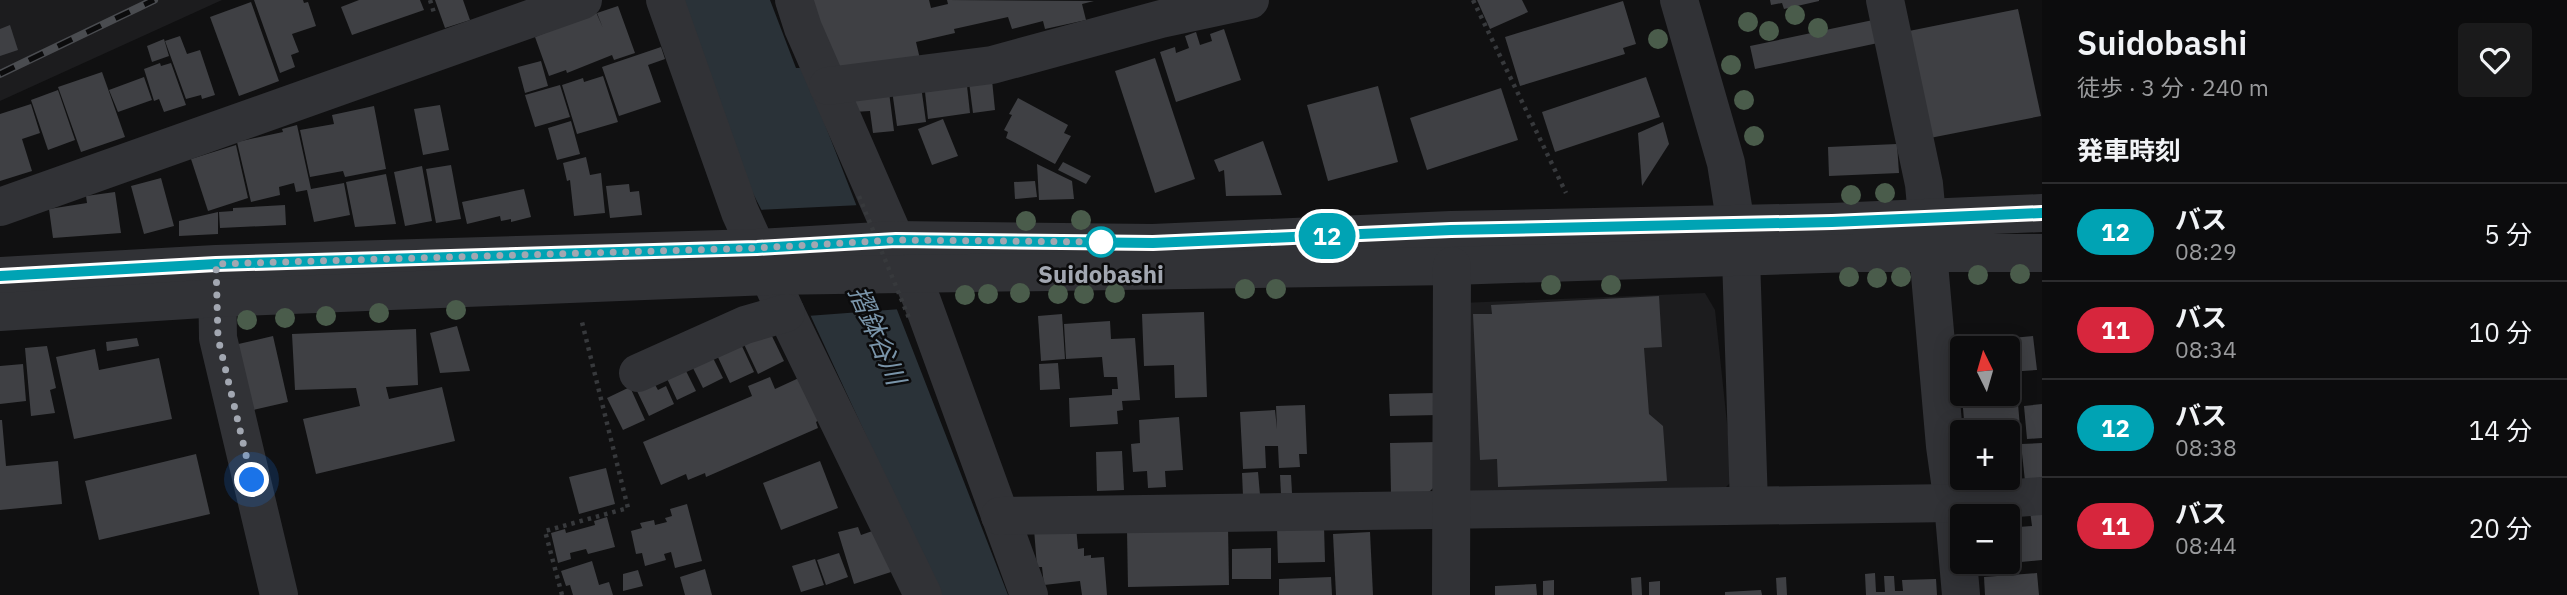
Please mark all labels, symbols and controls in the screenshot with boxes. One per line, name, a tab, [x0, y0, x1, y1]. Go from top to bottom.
text: Suidobashi	[2077, 21, 2247, 64]
button: heart	[2458, 23, 2532, 97]
text: 徒歩 · 3 分 · 240 m	[2077, 72, 2269, 102]
text: 発車時刻	[2077, 133, 2181, 167]
text: バス	[2175, 202, 2227, 236]
line badge: 12	[1296, 213, 1358, 259]
text: 12	[2101, 216, 2130, 248]
text: 5 分	[2484, 217, 2532, 251]
text: 12	[1313, 220, 1341, 252]
marker: Suidobashi	[1086, 227, 1116, 257]
text: 08:29	[2175, 236, 2237, 266]
place label: Suidobashi	[1038, 258, 1164, 290]
water label: 摺鉢谷川	[842, 280, 915, 392]
text: バス	[2175, 300, 2227, 334]
text: 11	[2101, 314, 2130, 346]
text: 10 分	[2469, 315, 2532, 349]
text: 08:34	[2175, 334, 2237, 364]
north arrow	[1950, 336, 2020, 406]
map controls	[1950, 336, 2020, 574]
text: バス	[2175, 398, 2227, 432]
text: 12	[2101, 412, 2130, 444]
text: 14 分	[2469, 413, 2532, 447]
button: +	[1950, 420, 2020, 490]
text: 08:38	[2175, 432, 2237, 462]
your location	[234, 462, 269, 497]
text: バス	[2175, 496, 2227, 530]
button: −	[1950, 504, 2020, 574]
text: 11	[2101, 510, 2130, 542]
text: 20 分	[2469, 511, 2532, 545]
text: 08:44	[2175, 530, 2237, 560]

